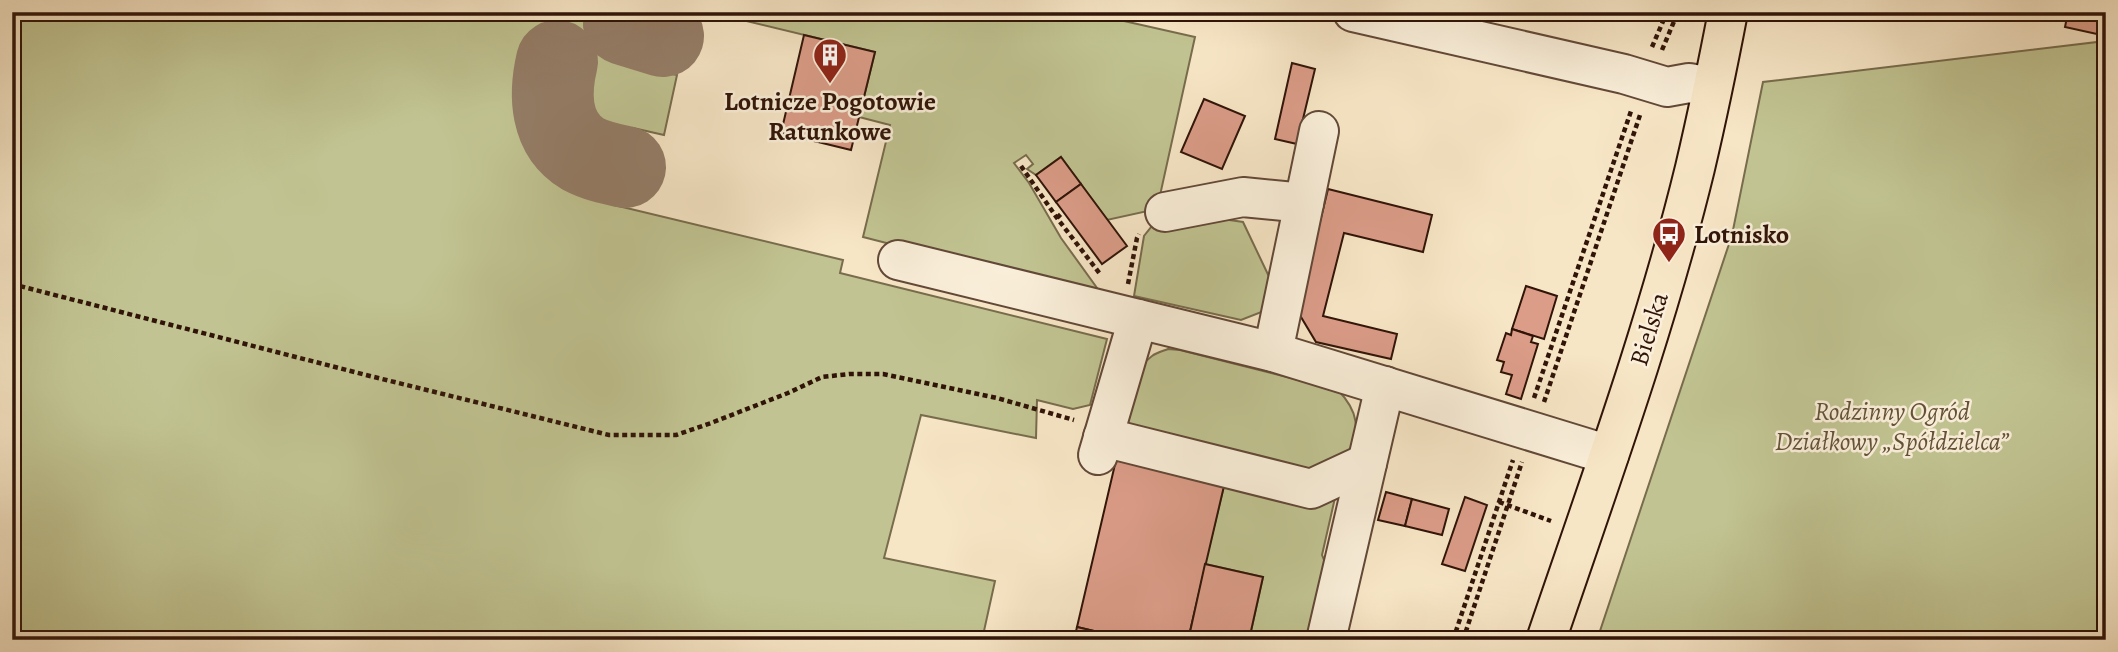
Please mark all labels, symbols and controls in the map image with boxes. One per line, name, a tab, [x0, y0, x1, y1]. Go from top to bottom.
building icon: Lotnicze Pogotowie Ratunkowe	[811, 36, 849, 85]
place label: Lotnicze Pogotowie Ratunkowe	[724, 84, 936, 149]
bus stop icon: Lotnisko	[1650, 215, 1688, 264]
place label: Lotnisko	[1694, 217, 1789, 252]
street label: Bielska	[1621, 288, 1677, 370]
park label: Rodzinny Ogród Działkowy „Spółdzielca”	[1775, 394, 2009, 459]

